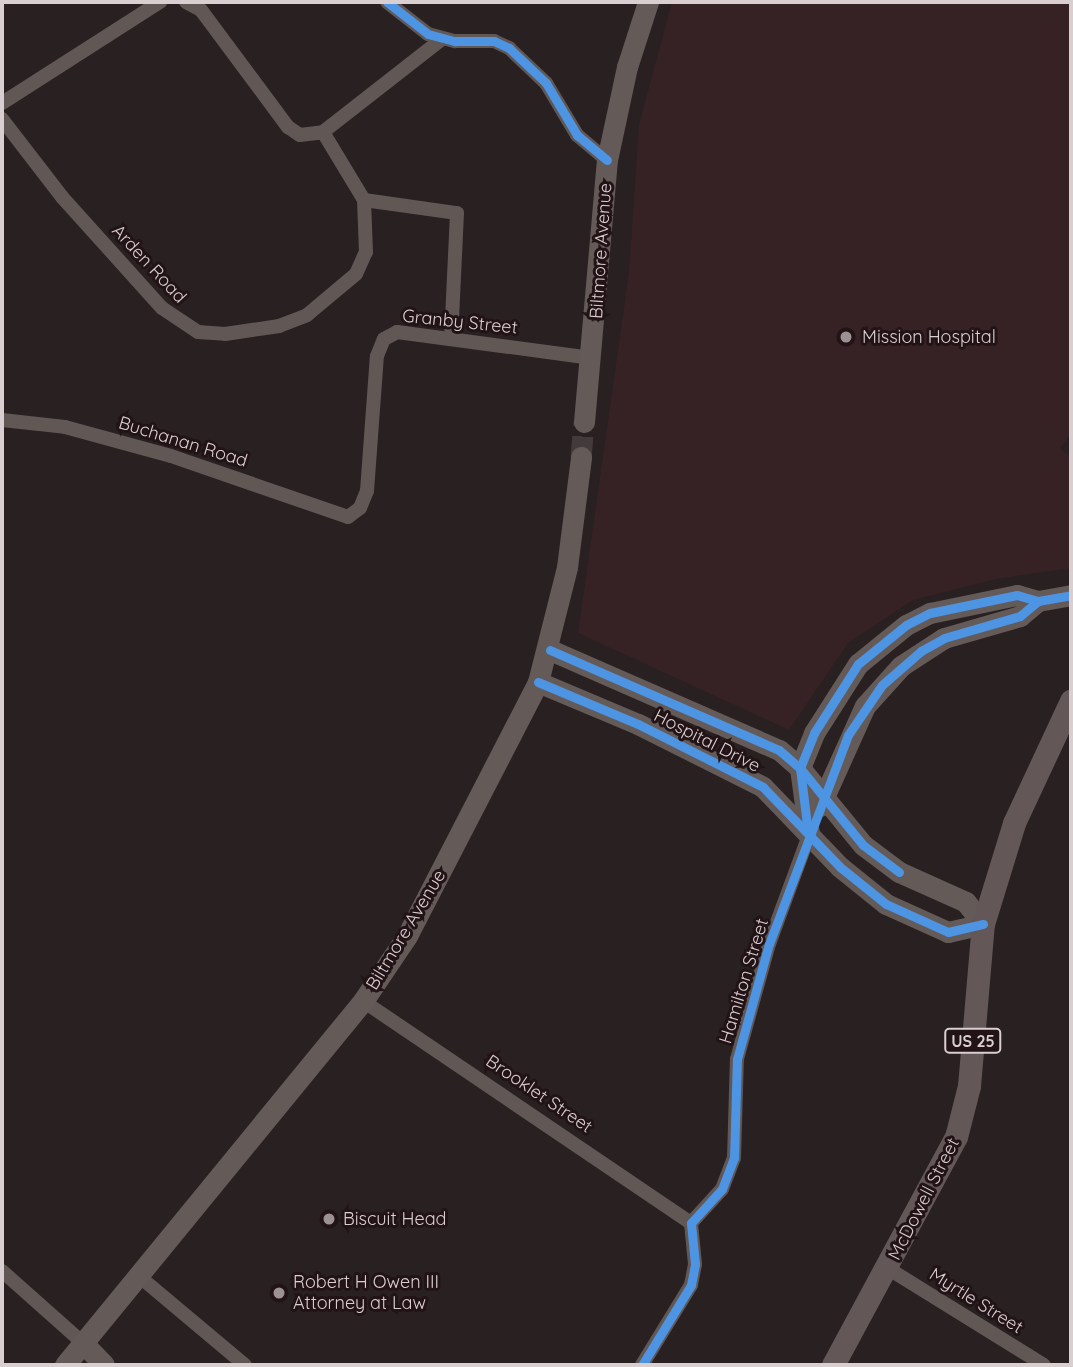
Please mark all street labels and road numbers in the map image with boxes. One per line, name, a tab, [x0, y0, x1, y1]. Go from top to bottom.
street label: Biltmore Avenue	[585, 182, 617, 320]
street label: Arden Road	[107, 220, 191, 308]
street label: Granby Street	[401, 305, 519, 339]
street label: Buchanan Road	[116, 412, 250, 472]
street label: Hospital Drive	[650, 705, 764, 777]
street label: Biltmore Avenue	[362, 866, 450, 994]
street label: Hamilton Street	[715, 916, 773, 1046]
road number: US 25	[943, 1028, 1003, 1054]
street label: Brooklet Street	[482, 1050, 596, 1138]
street label: McDowell Street	[884, 1134, 964, 1264]
street label: Myrtle Street	[925, 1264, 1027, 1338]

